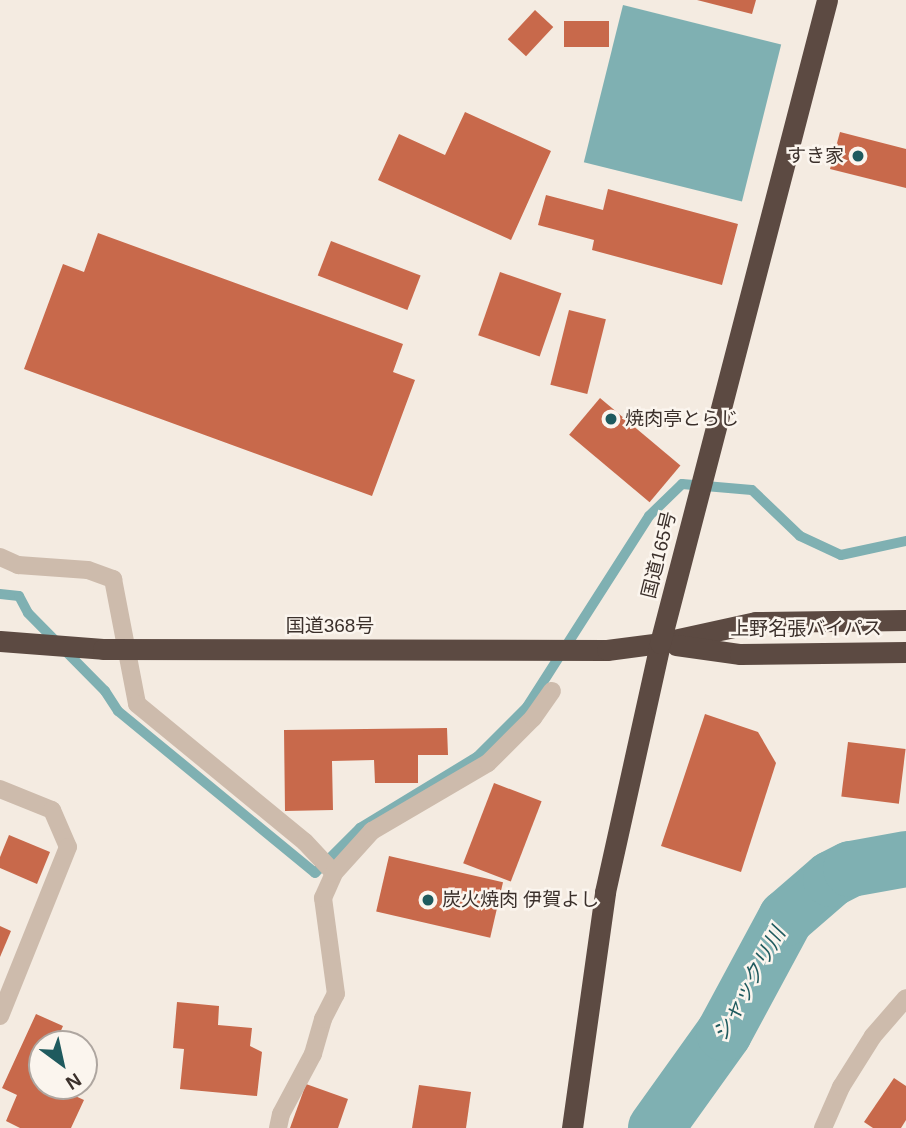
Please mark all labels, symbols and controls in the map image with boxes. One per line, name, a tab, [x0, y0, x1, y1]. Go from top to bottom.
place label: すき家	[787, 145, 844, 167]
marker: すき家	[850, 148, 866, 164]
place label: 焼肉亭とらじ	[625, 408, 739, 430]
marker: 焼肉亭とらじ	[603, 411, 619, 427]
street label: 国道165号	[637, 509, 681, 601]
street label: 国道368号	[286, 615, 374, 637]
street label: 上野名張バイパス	[730, 618, 882, 640]
place label: 炭火焼肉 伊賀よし	[442, 889, 599, 911]
marker: 炭火焼肉 伊賀よし	[420, 892, 436, 908]
water label: シャックリ川	[707, 923, 791, 1045]
north arrow	[28, 1030, 98, 1100]
text: N	[62, 1069, 85, 1094]

